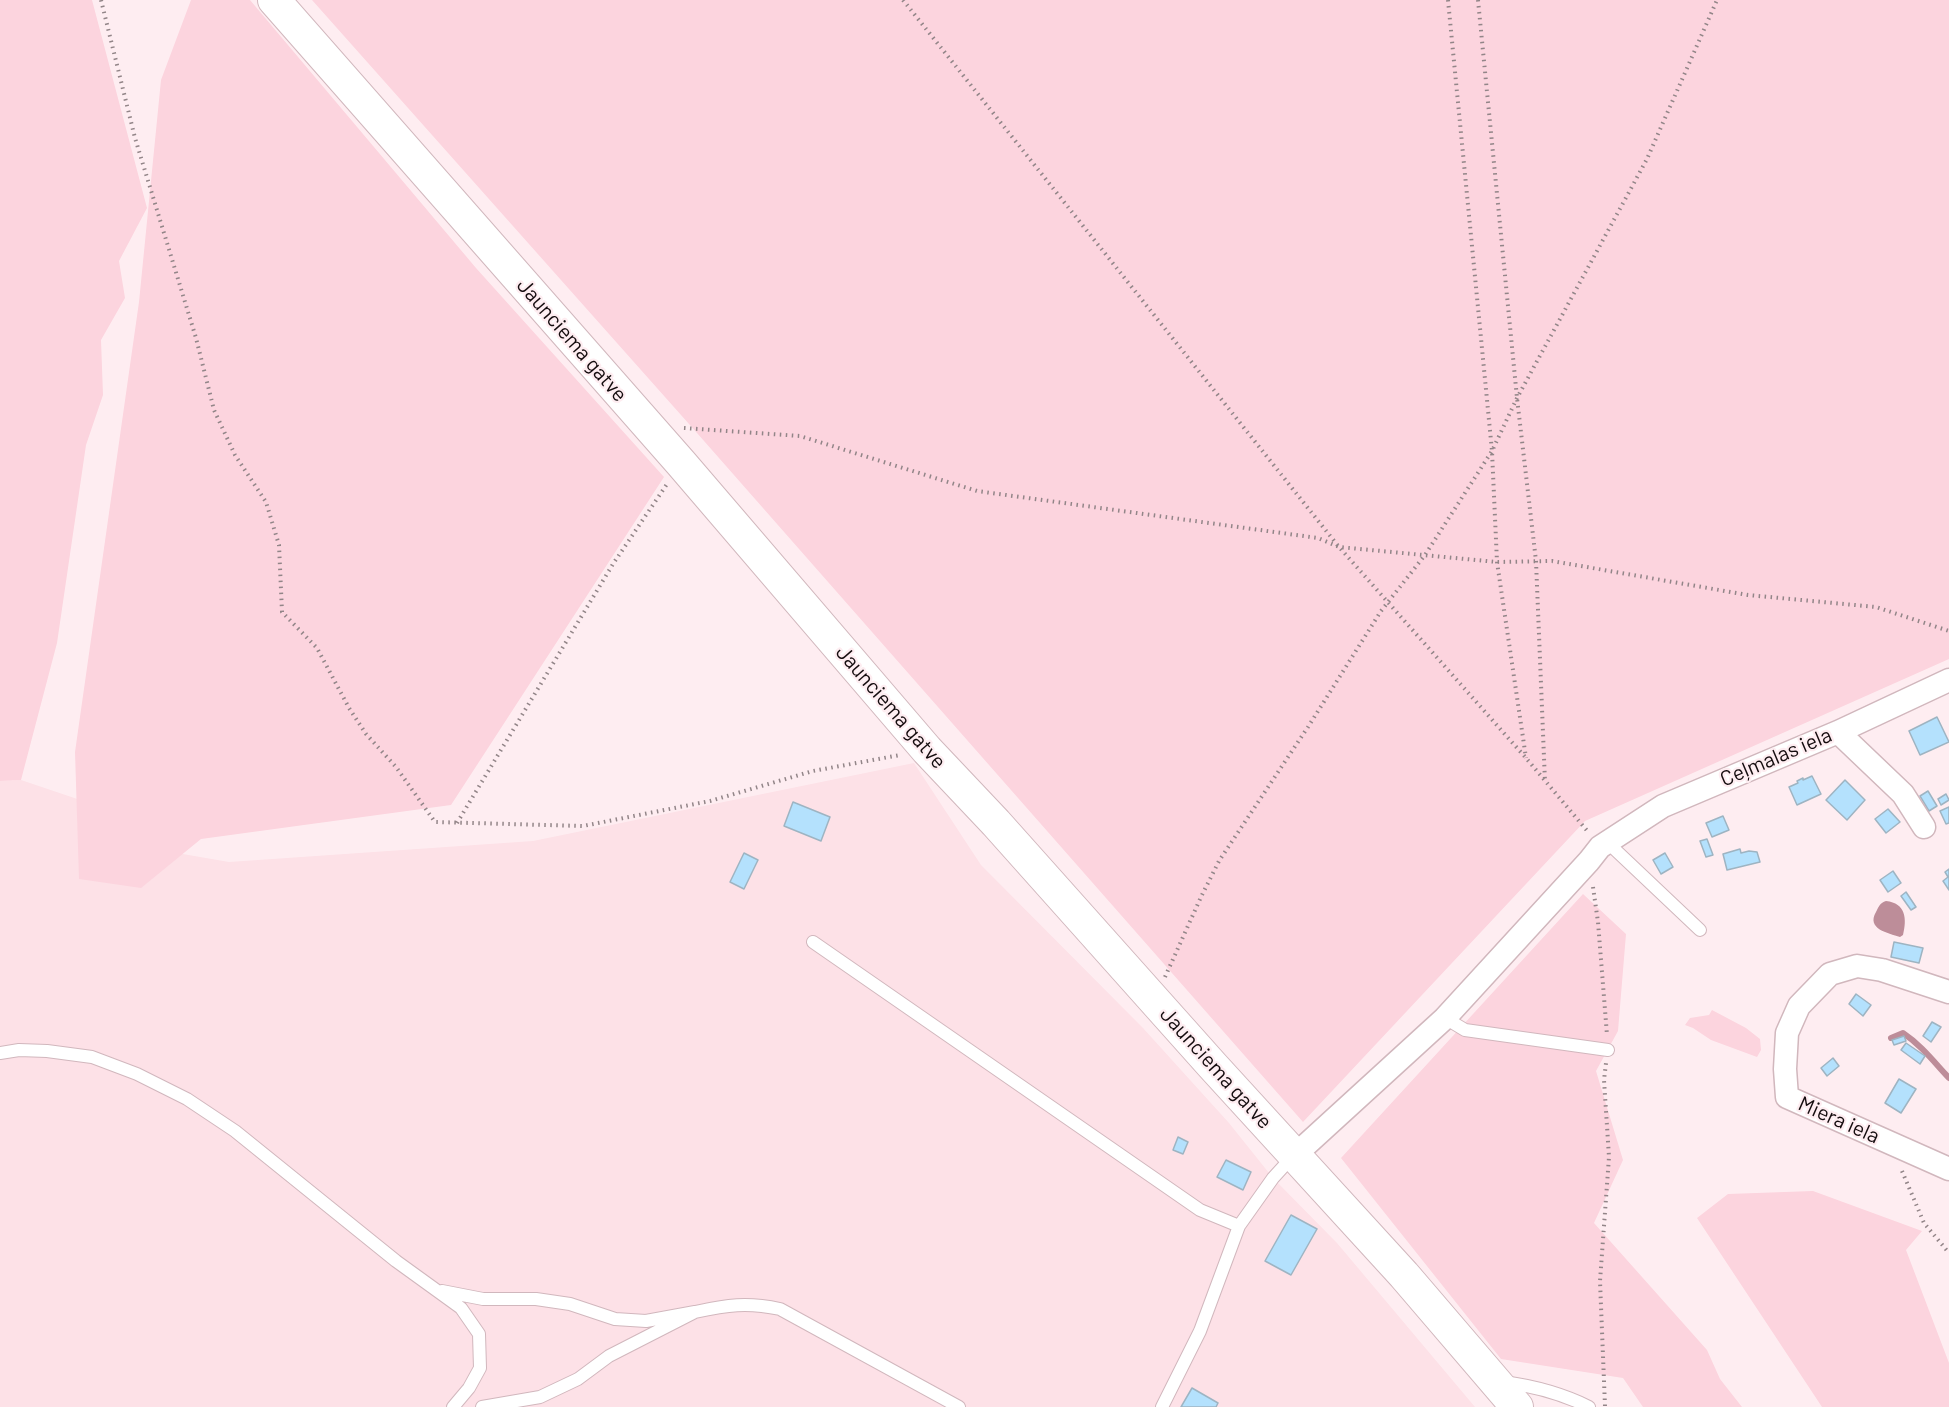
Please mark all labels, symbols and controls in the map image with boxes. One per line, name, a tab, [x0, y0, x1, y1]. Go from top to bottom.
street label: Jaunciema gatve	[512, 273, 632, 407]
street label: Jaunciema gatve	[831, 640, 951, 774]
street label: Ceļmalas iela	[1716, 722, 1836, 792]
street label: Jaunciema gatve	[1155, 1002, 1277, 1134]
street label: Miera iela	[1794, 1091, 1884, 1149]

